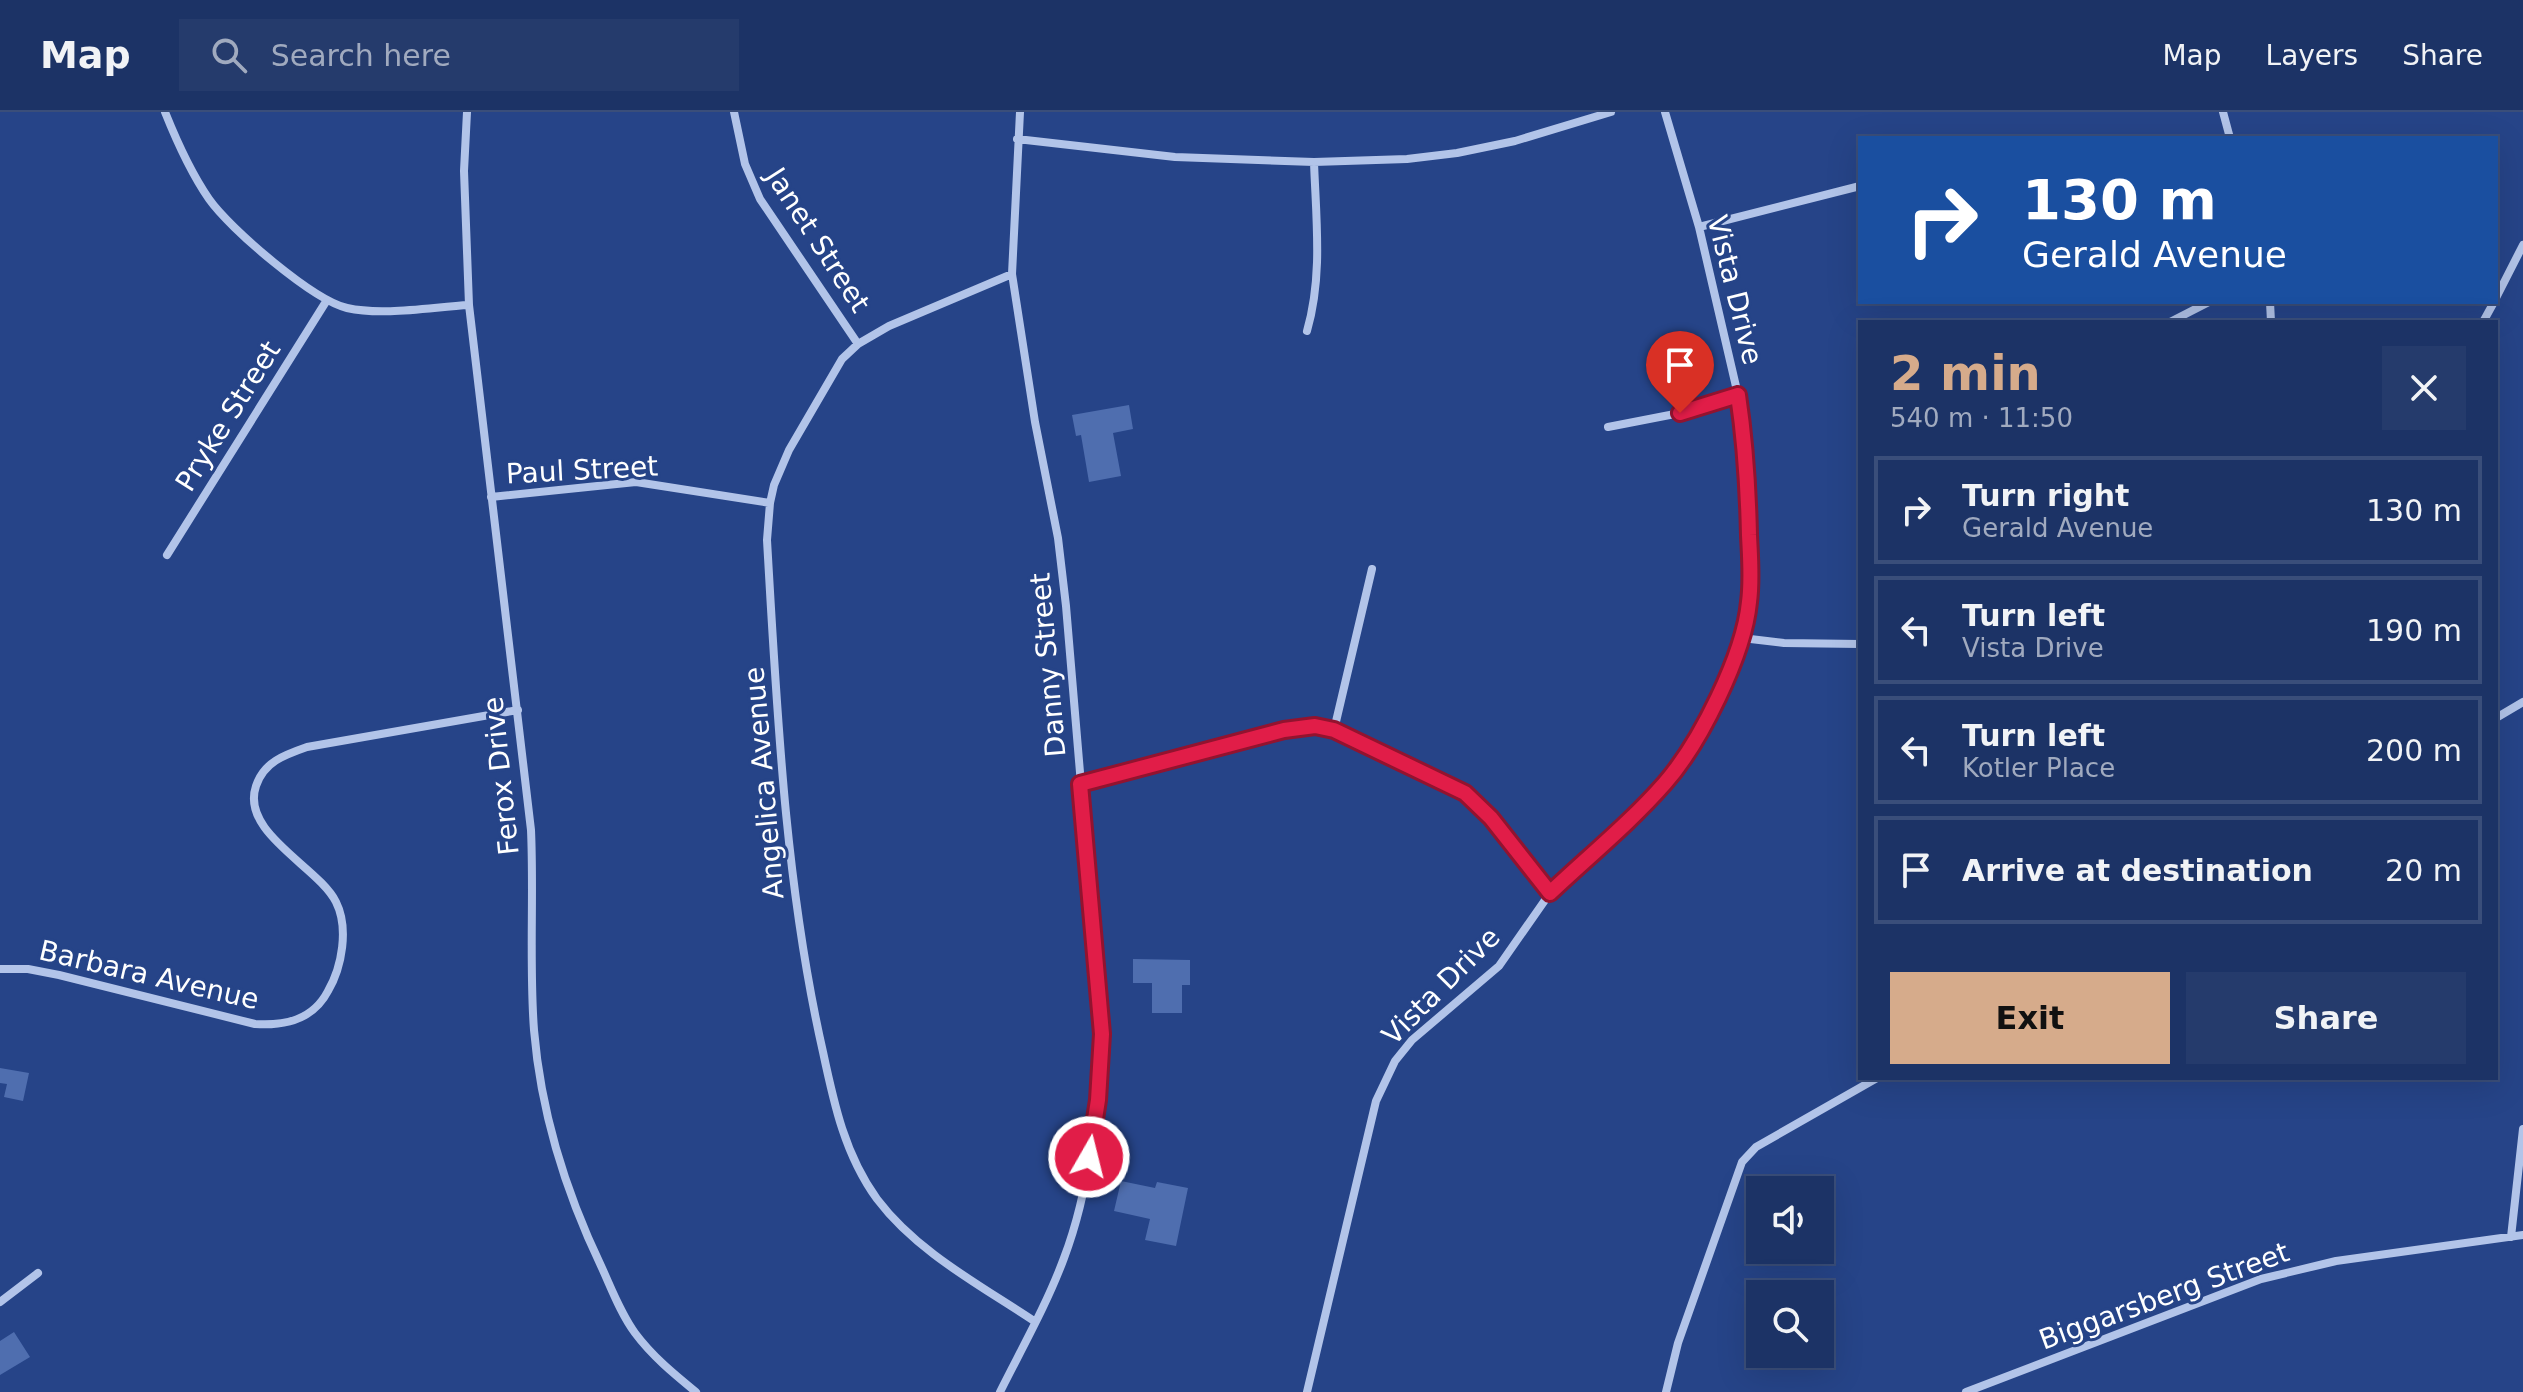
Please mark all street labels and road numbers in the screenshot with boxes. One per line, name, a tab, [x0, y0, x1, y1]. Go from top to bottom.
street label: Janet Street	[758, 160, 877, 318]
street label: Vista Drive	[1701, 212, 1769, 368]
street label: Pryke Street	[169, 335, 287, 497]
street label: Paul Street	[505, 450, 659, 490]
street label: Danny Street	[1024, 572, 1072, 758]
street label: Angelica Avenue	[737, 666, 791, 900]
street label: Ferox Drive	[476, 695, 526, 857]
street label: Vista Drive	[1375, 920, 1507, 1052]
street label: Barbara Avenue	[36, 934, 262, 1016]
street label: Biggarsberg Street	[2035, 1235, 2293, 1357]

